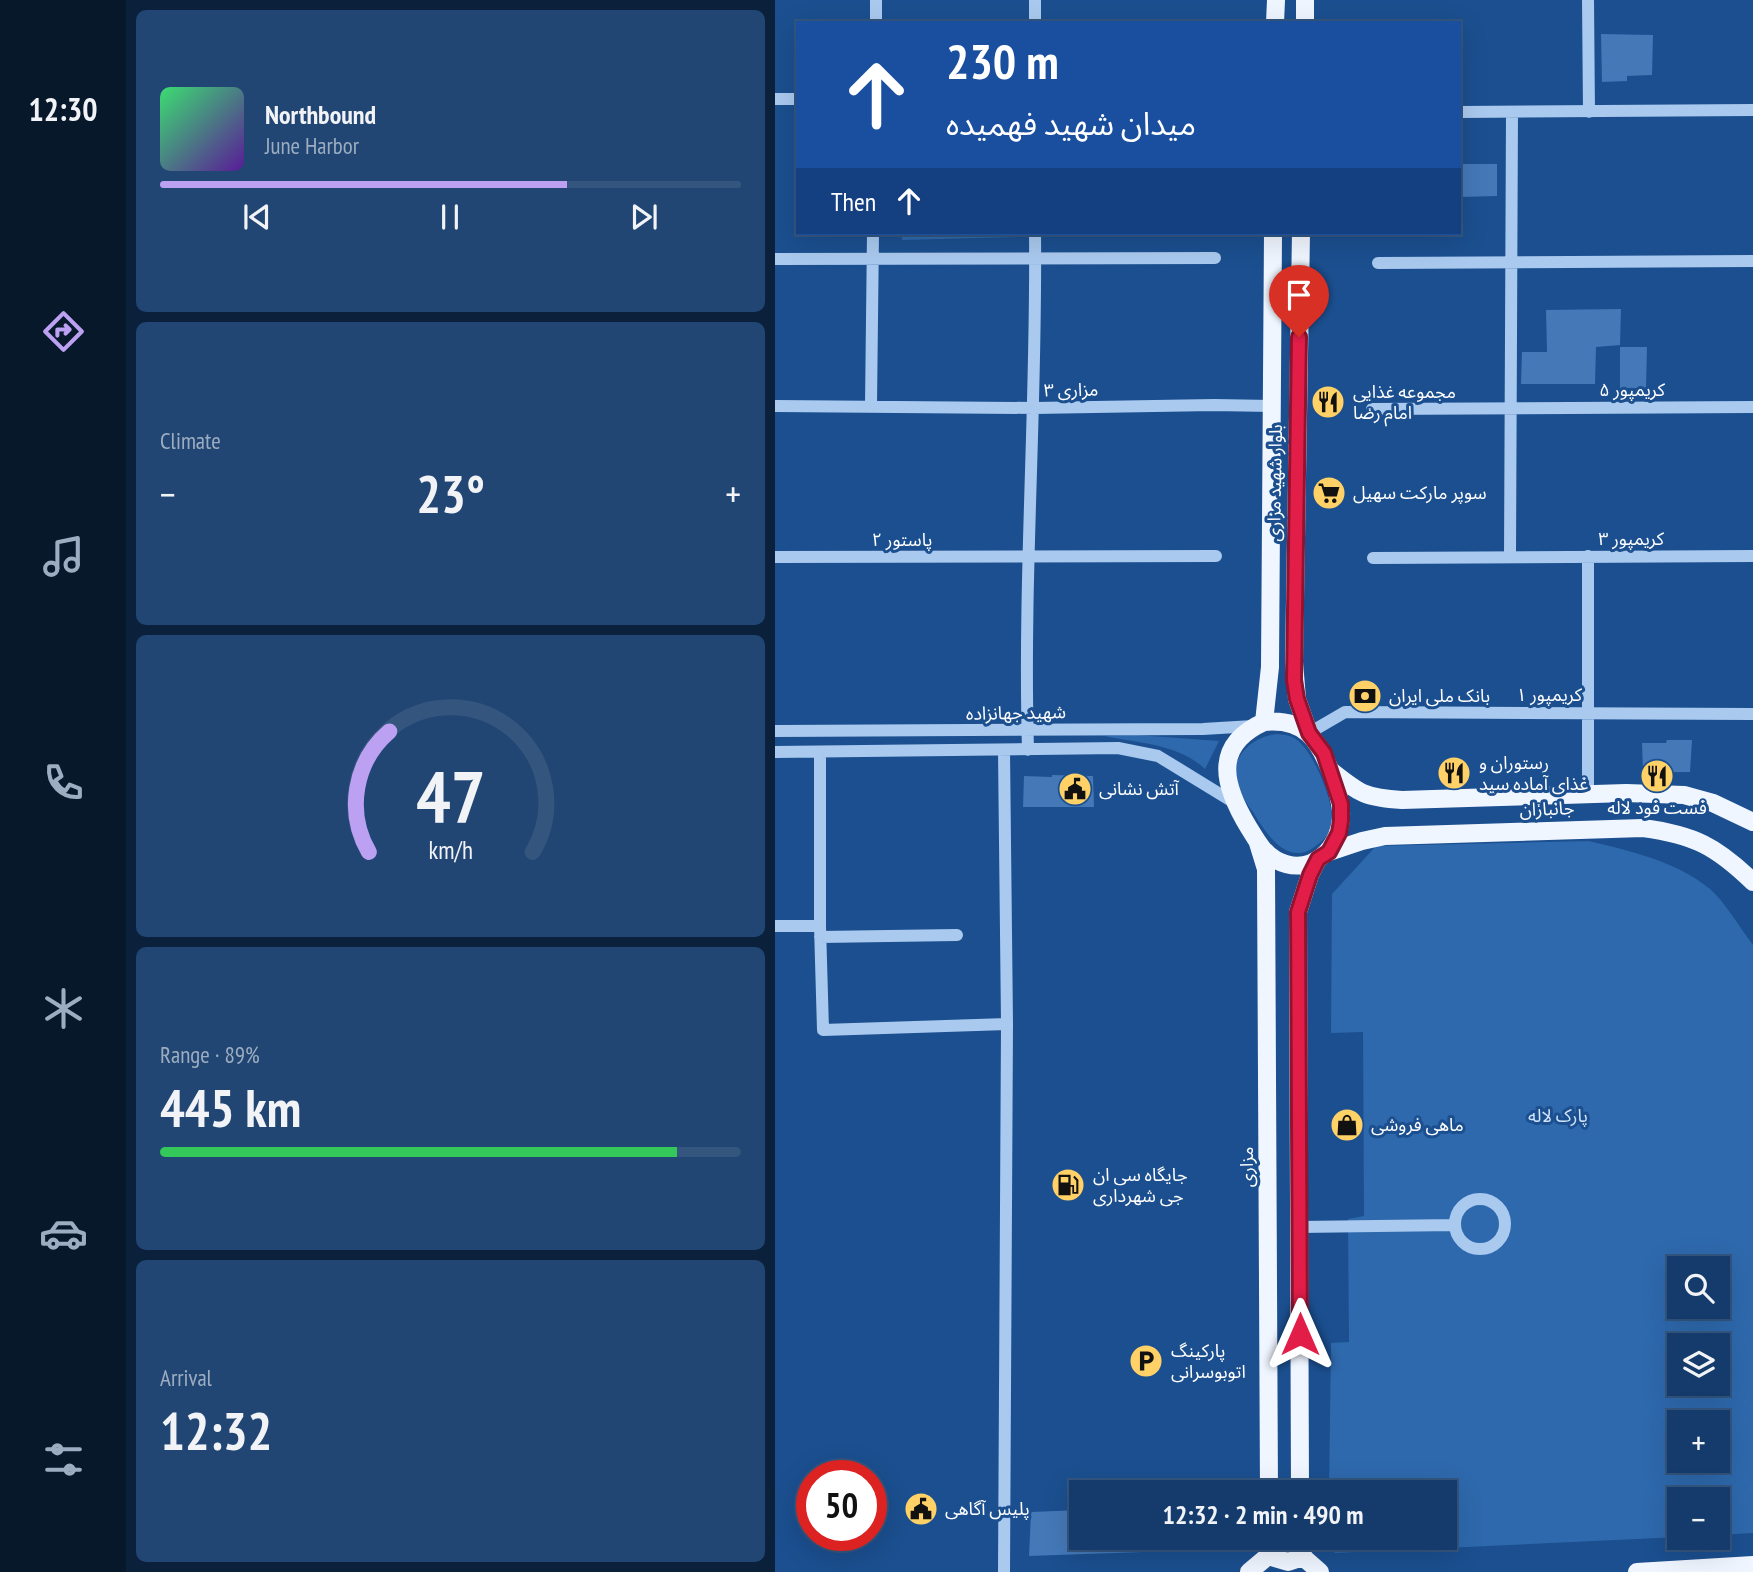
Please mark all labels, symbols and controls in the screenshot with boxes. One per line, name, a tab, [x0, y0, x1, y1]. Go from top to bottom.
text: 230 m	[946, 29, 1059, 93]
icon: ahead	[831, 49, 922, 140]
text: 12:30	[28, 88, 98, 130]
text: Northbound	[265, 98, 376, 131]
text: میدان شهید فهمیده	[946, 102, 1196, 144]
text: June Harbor	[265, 131, 359, 160]
icon: ahead	[890, 182, 928, 220]
text: Then	[831, 185, 876, 218]
icon: previous	[238, 198, 276, 236]
icon: pause	[431, 198, 469, 236]
icon: next	[625, 198, 663, 236]
pin	[1269, 265, 1329, 337]
icon: arrive	[1280, 276, 1318, 314]
icon: directions	[39, 307, 88, 356]
street label: مزاری ۳	[1043, 378, 1099, 401]
street label: کریمپور ۵	[1599, 378, 1665, 401]
place label: مجموعه غذایی امام رضا	[1353, 380, 1456, 427]
restaurant icon: مجموعه غذایی امام رضا	[1309, 383, 1347, 421]
street label: بلوار شهید مزاری	[1262, 424, 1287, 542]
text: Climate	[160, 426, 221, 455]
text: 23°	[416, 460, 485, 527]
text: −	[160, 469, 176, 518]
text: +	[725, 469, 741, 518]
supermarket icon: سوپر مارکت سهیل	[1310, 474, 1348, 512]
place label: سوپر مارکت سهیل	[1353, 481, 1487, 504]
street label: کریمپور ۳	[1598, 527, 1664, 550]
street label: پاستور ۲	[872, 528, 932, 551]
icon: music	[39, 532, 88, 581]
bank icon: بانک ملی ایران	[1346, 677, 1384, 715]
street label: کریمپور ۱	[1516, 683, 1582, 706]
place label: بانک ملی ایران	[1389, 684, 1490, 707]
street label: شهید جهانزاده	[966, 700, 1066, 725]
text: 47	[416, 748, 485, 842]
place label: رستوران و غذای آماده سید	[1479, 751, 1588, 795]
restaurant icon: رستوران و غذای آماده سید	[1435, 754, 1473, 792]
restaurant icon: فست فود لاله	[1638, 757, 1676, 795]
icon: phone	[39, 758, 88, 807]
public building icon: آتش نشانی	[1056, 770, 1094, 808]
place label: آتش نشانی	[1099, 777, 1179, 800]
street label: جانبازان	[1519, 796, 1575, 821]
place label: فست فود لاله	[1607, 796, 1707, 819]
text: km/h	[428, 834, 473, 866]
icon: climate	[39, 984, 88, 1033]
text: Range · 89%	[160, 1040, 260, 1069]
text: 445 km	[160, 1074, 301, 1141]
park label: پارک لاله	[1528, 1104, 1588, 1127]
shop icon: ماهی فروشی	[1328, 1106, 1366, 1144]
place label: ماهی فروشی	[1371, 1113, 1464, 1136]
street label: مزاری	[1235, 1147, 1258, 1187]
place label: جایگاه سی ان جی شهرداری	[1093, 1163, 1188, 1207]
fuel station icon: جایگاه سی ان جی شهرداری	[1049, 1166, 1087, 1204]
icon: car	[39, 1209, 88, 1258]
map controls	[1667, 1256, 1730, 1550]
button: search	[1667, 1256, 1730, 1319]
position arrow	[1263, 1297, 1337, 1371]
button: layers	[1667, 1333, 1730, 1396]
place label: پارکینگ اتوبوسرانی	[1171, 1339, 1246, 1383]
parking icon: پارکینگ اتوبوسرانی	[1127, 1342, 1165, 1380]
text: Arrival	[160, 1363, 212, 1392]
text: 12:32	[160, 1397, 272, 1464]
button: +	[1667, 1410, 1730, 1473]
icon: filters	[39, 1435, 88, 1484]
speed limit sign: 50	[796, 1460, 887, 1551]
button: −	[1667, 1487, 1730, 1550]
public building icon: پلیس آگاهی	[902, 1490, 940, 1528]
place label: پلیس آگاهی	[945, 1497, 1030, 1520]
text: 12:32 · 2 min · 490 m	[1163, 1498, 1363, 1531]

